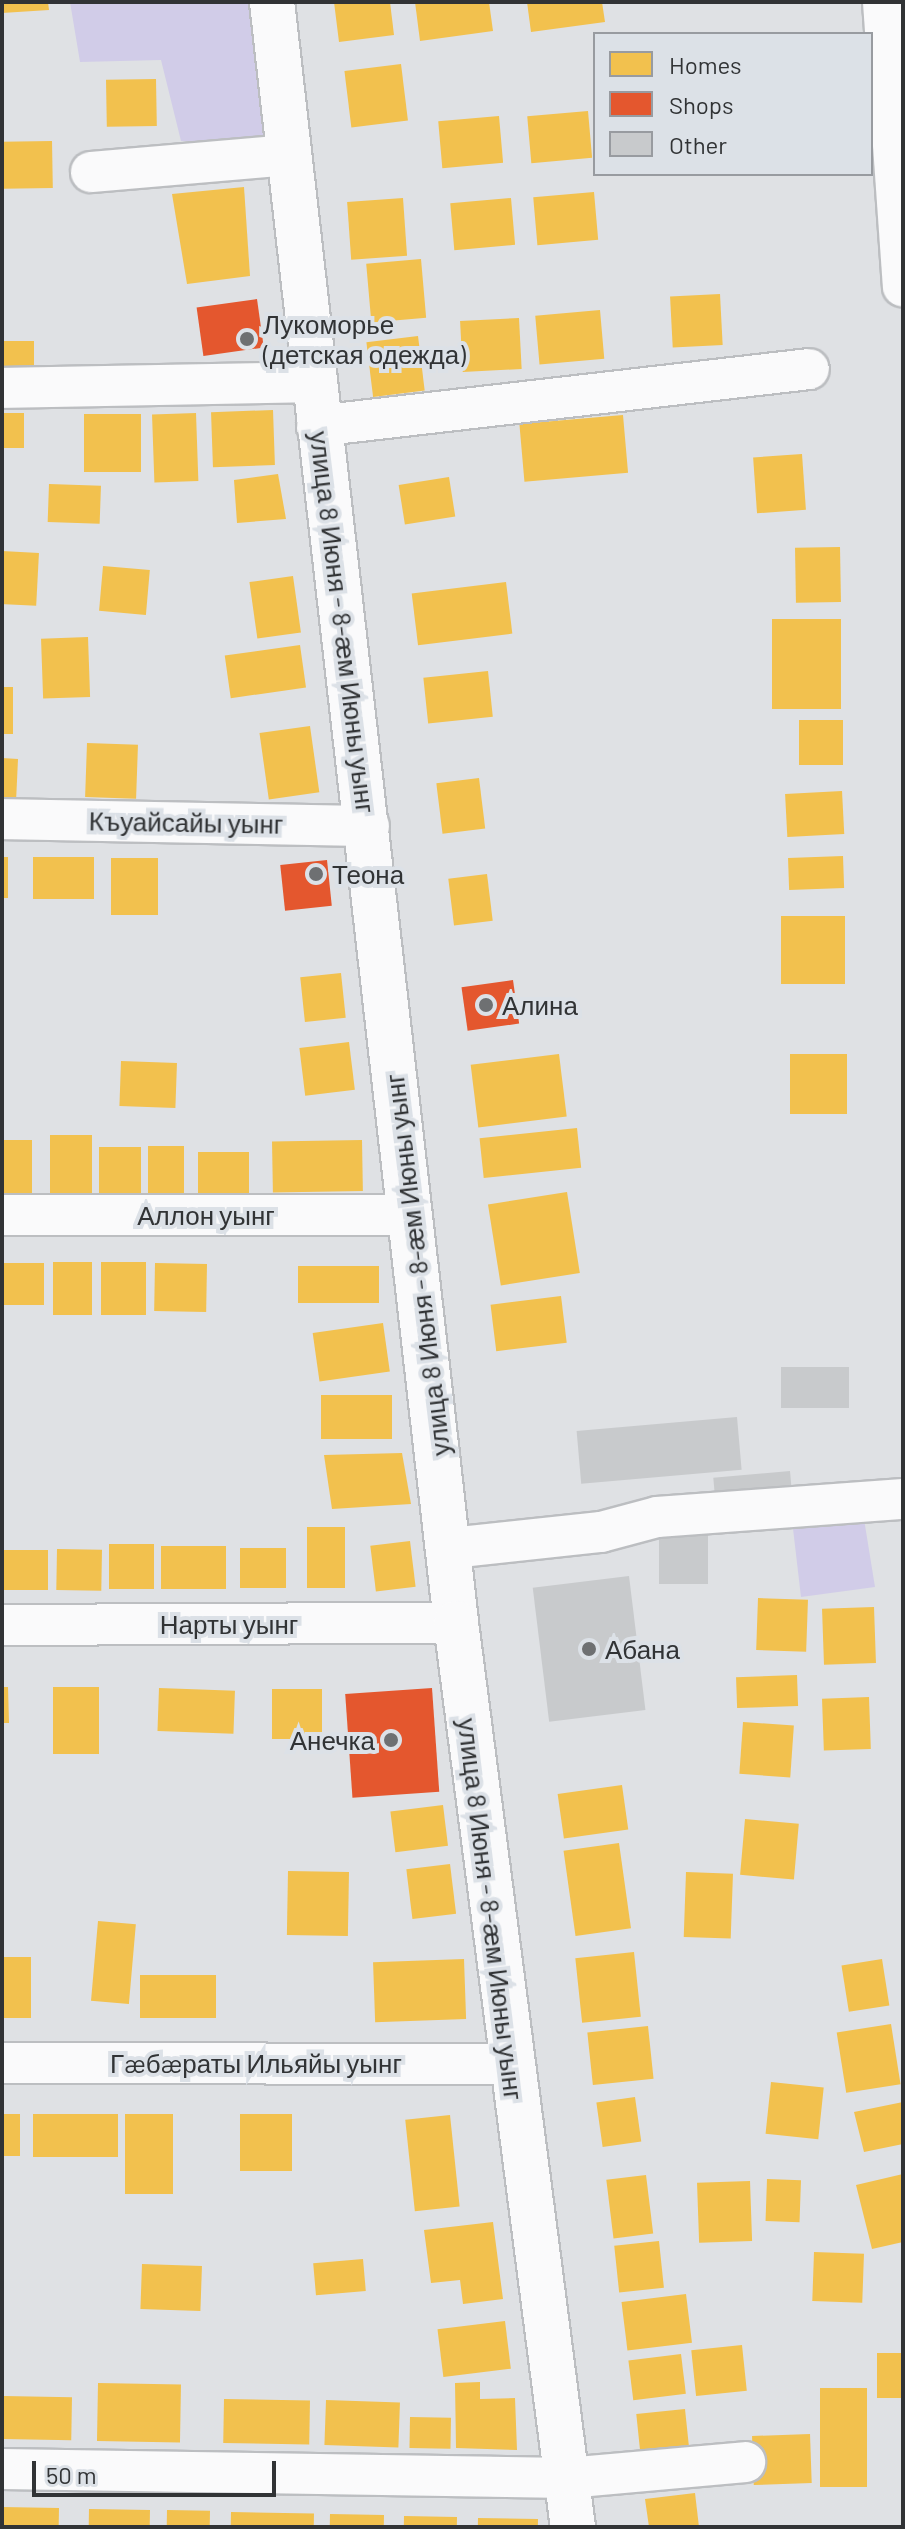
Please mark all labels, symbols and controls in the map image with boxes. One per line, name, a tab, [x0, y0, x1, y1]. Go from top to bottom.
legend	[593, 32, 873, 176]
text: Homes	[669, 50, 742, 79]
text: Shops	[669, 90, 734, 119]
text: Other	[669, 130, 727, 159]
place label: Лукоморье (детская одежда)	[263, 308, 466, 370]
marker: Лукоморье (детская одежда)	[238, 330, 256, 348]
street label: улица 8 Июня - 8-ӕм Июны уынг	[304, 429, 382, 815]
street label: Къуайсайы уынг	[88, 805, 284, 839]
place label: Теона	[332, 858, 404, 890]
marker: Теона	[307, 865, 325, 883]
place label: Алина	[502, 989, 578, 1021]
marker: Алина	[477, 996, 495, 1014]
street label: улица 8 Июня - 8-ӕм Июны уынг	[378, 1072, 456, 1458]
street label: Аллон уынг	[137, 1199, 275, 1231]
street label: Нарты уынг	[160, 1608, 298, 1640]
place label: Абана	[605, 1633, 680, 1665]
marker: Абана	[580, 1640, 598, 1658]
street label: улица 8 Июня - 8-ӕм Июны уынг	[452, 1716, 530, 2102]
place label: Анечка	[290, 1724, 375, 1756]
marker: Анечка	[382, 1731, 400, 1749]
street label: Гæбæраты Ильяйы уынг	[110, 2047, 402, 2079]
scale bar	[36, 2445, 280, 2495]
text: 50 m	[46, 2460, 97, 2489]

